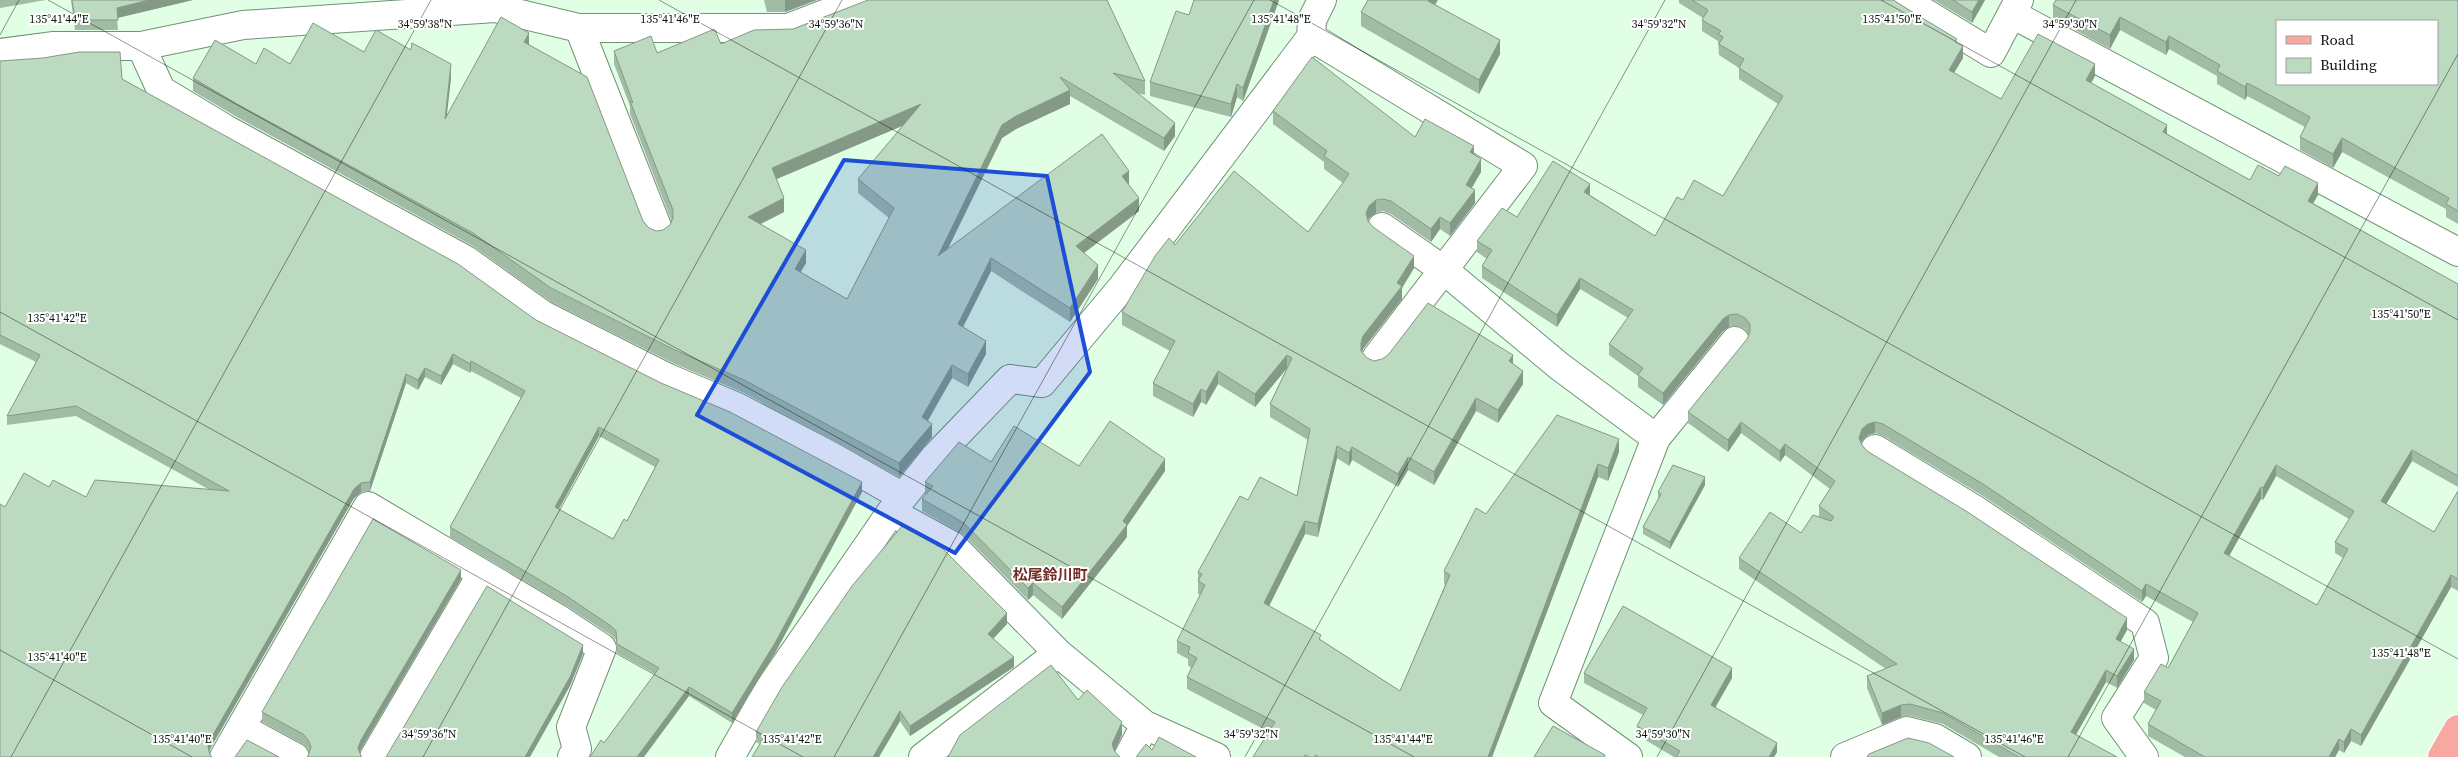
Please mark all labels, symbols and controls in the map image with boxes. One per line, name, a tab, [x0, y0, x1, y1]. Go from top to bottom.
text: 135°41'44"E	[29, 11, 89, 27]
text: 135°41'46"E	[640, 11, 700, 27]
text: 135°41'48"E	[1251, 11, 1311, 27]
text: 135°41'50"E	[1862, 11, 1922, 27]
text: 34°59'38"N	[397, 16, 453, 32]
text: 34°59'36"N	[808, 16, 864, 32]
text: 34°59'32"N	[1631, 16, 1687, 32]
text: 34°59'30"N	[2042, 16, 2098, 32]
legend	[2276, 20, 2438, 85]
text: Road	[2320, 29, 2354, 50]
text: Building	[2320, 54, 2377, 75]
text: 135°41'50"E	[2371, 306, 2431, 322]
text: 135°41'42"E	[27, 310, 87, 326]
district label: 松尾鈴川町	[1012, 564, 1088, 585]
text: 135°41'48"E	[2371, 645, 2431, 661]
text: 135°41'40"E	[27, 649, 87, 665]
text: 34°59'36"N	[401, 726, 457, 742]
text: 34°59'32"N	[1223, 726, 1279, 742]
text: 34°59'30"N	[1635, 726, 1691, 742]
text: 135°41'40"E	[152, 731, 212, 747]
text: 135°41'42"E	[762, 731, 822, 747]
text: 135°41'44"E	[1373, 731, 1433, 747]
text: 135°41'46"E	[1984, 731, 2044, 747]

